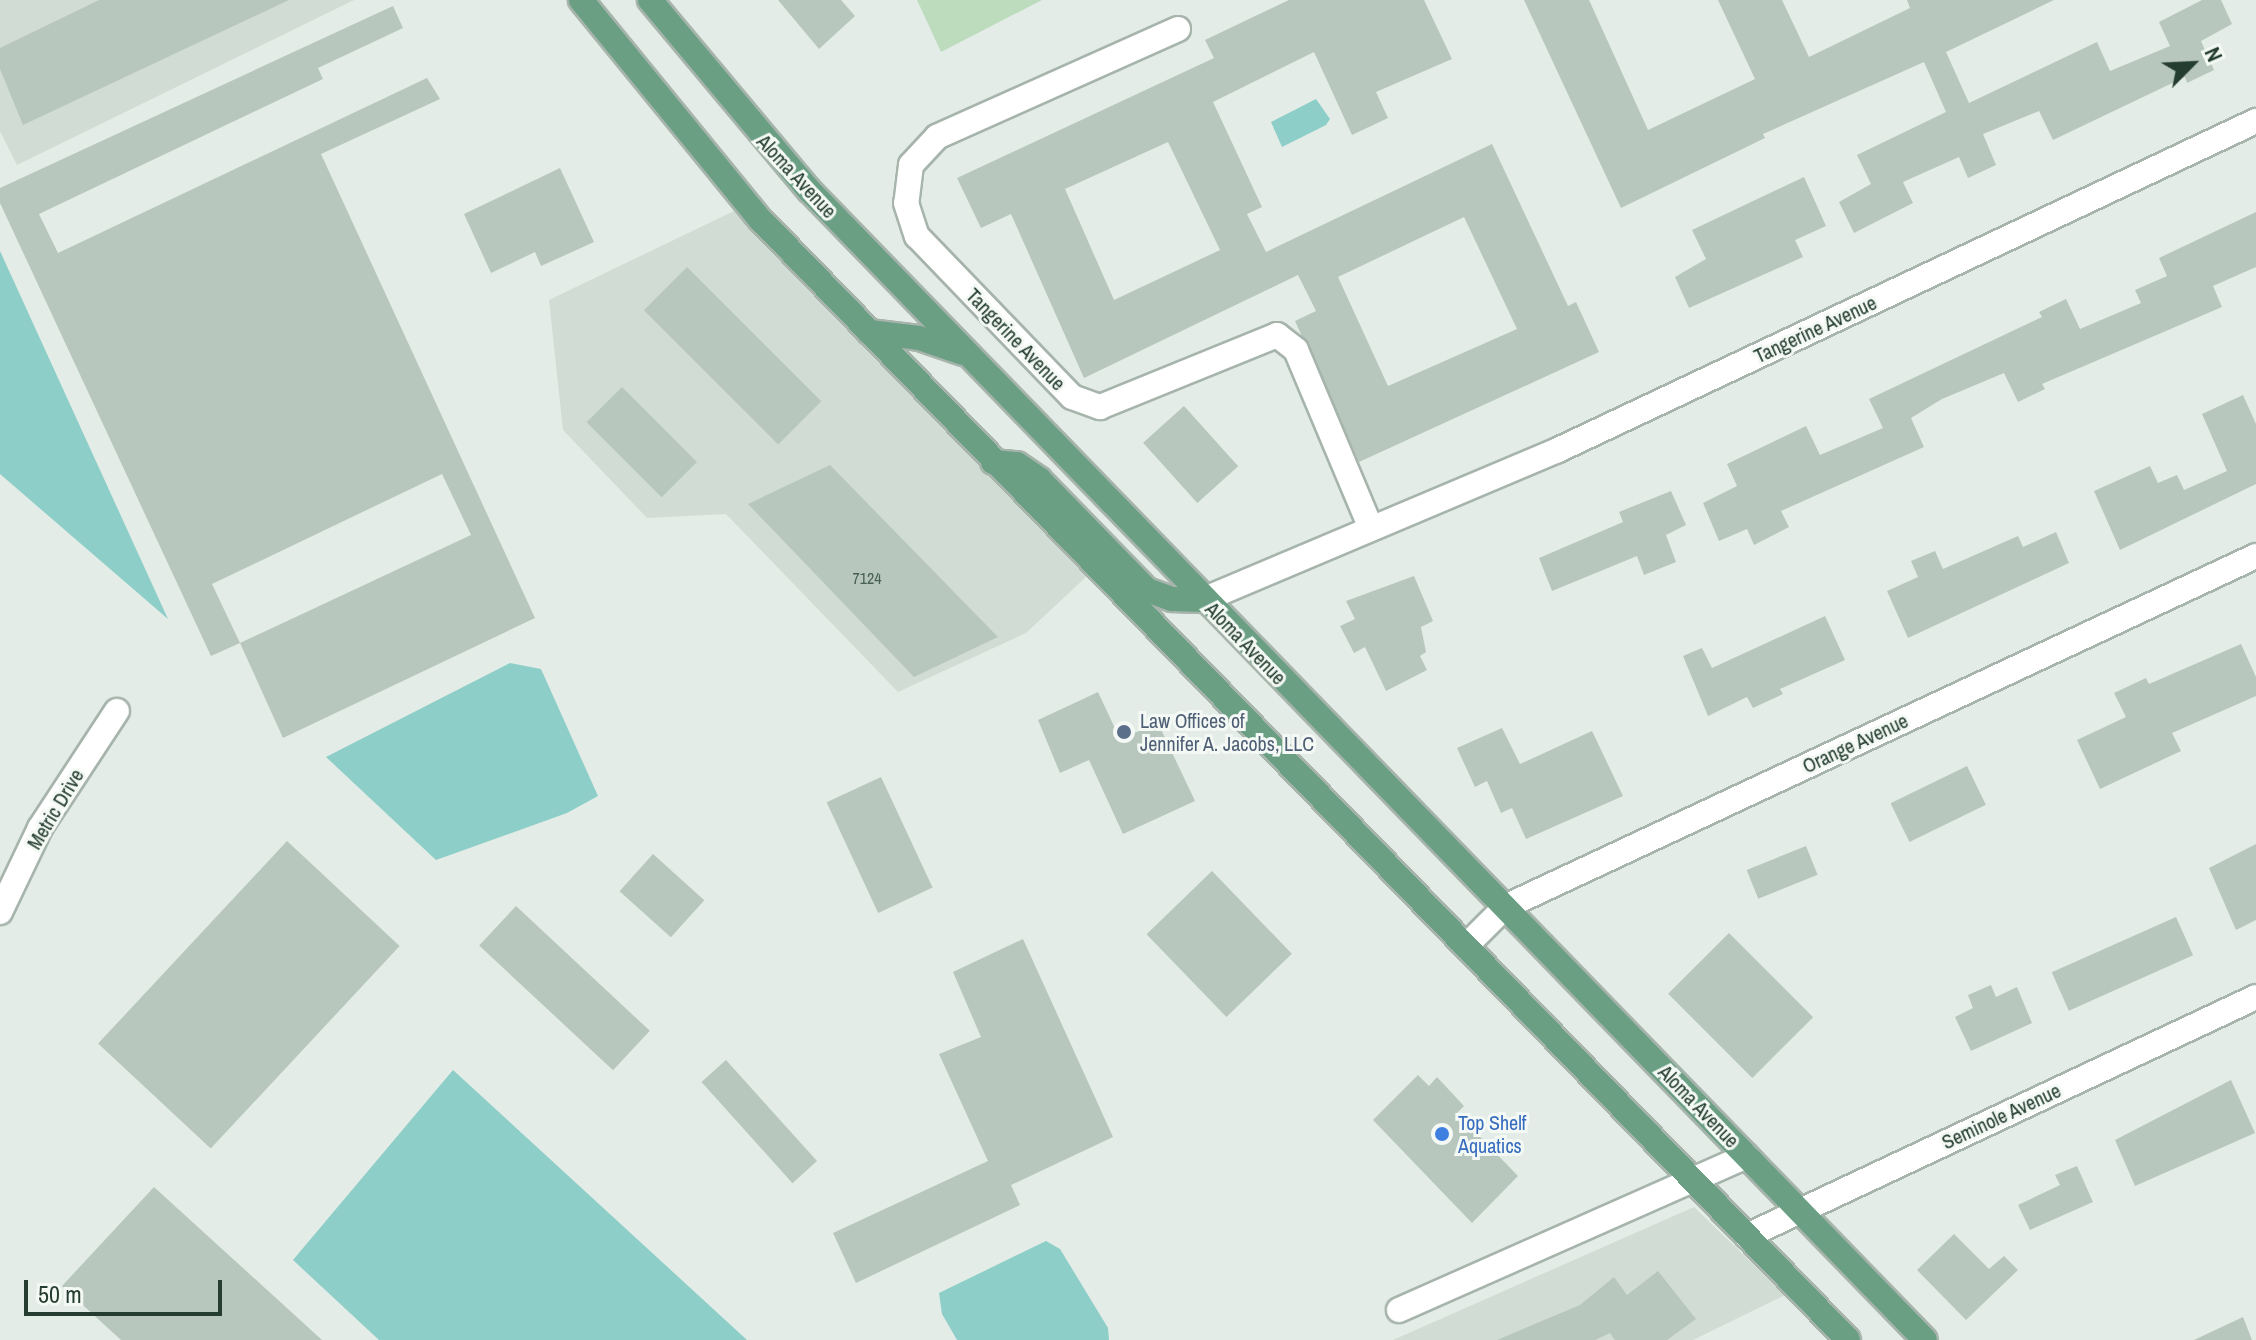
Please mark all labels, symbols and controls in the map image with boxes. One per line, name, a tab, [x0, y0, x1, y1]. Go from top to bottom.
north arrow	[2152, 24, 2232, 104]
text: N	[2198, 42, 2230, 66]
street label: Aloma Avenue	[752, 129, 842, 223]
street label: Tangerine Avenue	[961, 283, 1071, 395]
street label: Tangerine Avenue	[1750, 290, 1880, 368]
house number: 7124	[852, 568, 882, 588]
street label: Aloma Avenue	[1200, 596, 1292, 690]
place label: Law Offices of Jennifer A. Jacobs, LLC	[1140, 708, 1315, 755]
street label: Orange Avenue	[1798, 708, 1912, 778]
marker: Law Offices of Jennifer A. Jacobs, LLC	[1115, 723, 1133, 741]
street label: Metric Drive	[22, 765, 88, 853]
street label: Aloma Avenue	[1653, 1059, 1745, 1153]
street label: Seminole Avenue	[1937, 1078, 2065, 1154]
place label: Top Shelf Aquatics	[1458, 1110, 1526, 1157]
marker: Top Shelf Aquatics	[1433, 1125, 1451, 1143]
scale bar	[28, 1264, 226, 1314]
text: 50 m	[38, 1278, 82, 1310]

